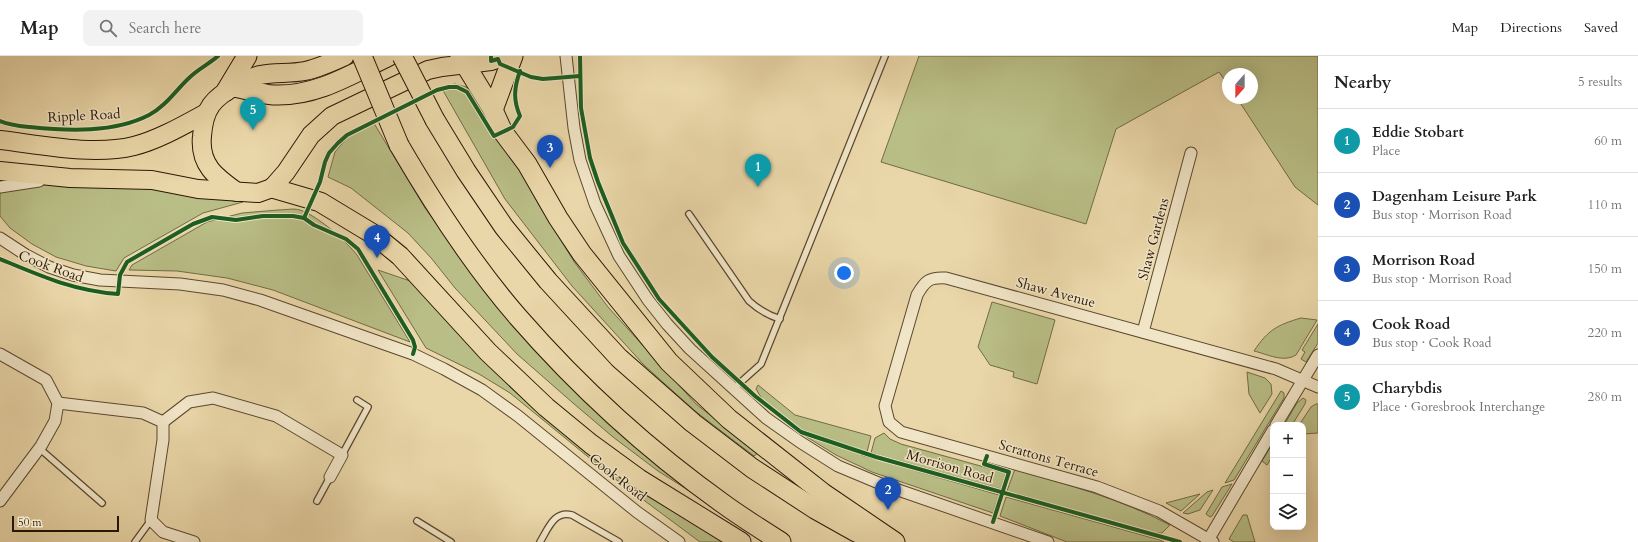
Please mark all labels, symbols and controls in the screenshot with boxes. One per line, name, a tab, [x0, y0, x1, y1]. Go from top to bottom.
search box	[83, 10, 363, 46]
text: Map	[20, 15, 59, 41]
icon: search	[97, 17, 119, 39]
text: Search here	[129, 18, 201, 38]
text: Map	[1452, 18, 1478, 37]
text: Directions	[1500, 18, 1562, 37]
text: Saved	[1584, 18, 1618, 37]
north arrow	[1222, 68, 1258, 104]
text: Nearby	[1334, 71, 1391, 94]
text: 5 results	[1578, 73, 1622, 91]
pin: 5	[240, 97, 266, 130]
street label: Ripple Road	[47, 104, 122, 127]
text: Eddie Stobart	[1372, 122, 1464, 142]
text: 1	[1344, 132, 1350, 150]
text: 60 m	[1594, 132, 1622, 150]
pin: 3	[537, 135, 563, 168]
text: Place	[1372, 142, 1400, 160]
pin: 1	[745, 154, 771, 187]
text: Dagenham Leisure Park	[1372, 186, 1537, 206]
street label: Shaw Gardens	[1133, 196, 1174, 282]
text: 2	[1344, 196, 1350, 214]
text: 110 m	[1588, 196, 1622, 214]
text: Bus stop · Morrison Road	[1372, 206, 1512, 224]
pin: 4	[364, 225, 390, 258]
street label: Cook Road	[16, 246, 86, 287]
text: Morrison Road	[1372, 250, 1475, 270]
text: 3	[1344, 260, 1350, 278]
text: 150 m	[1588, 260, 1622, 278]
your location	[834, 263, 854, 283]
text: Bus stop · Morrison Road	[1372, 270, 1512, 288]
street label: Shaw Avenue	[1014, 273, 1098, 312]
text: Cook Road	[1372, 314, 1450, 334]
text: 4	[1344, 324, 1350, 342]
text: 220 m	[1588, 324, 1622, 342]
text: Bus stop · Cook Road	[1372, 334, 1492, 352]
text: Charybdis	[1372, 378, 1442, 398]
text: 5	[1344, 388, 1350, 406]
text: 280 m	[1588, 388, 1622, 406]
text: Place · Goresbrook Interchange	[1372, 398, 1545, 416]
map controls	[1270, 422, 1306, 530]
button: +	[1270, 422, 1306, 458]
street label: Scrattons Terrace	[997, 435, 1101, 482]
street label: Morrison Road	[904, 445, 996, 488]
street label: Cook Road	[585, 449, 651, 506]
button: −	[1270, 458, 1306, 494]
pin: 2	[875, 477, 901, 510]
button: layers	[1270, 494, 1306, 530]
scale bar	[12, 514, 119, 533]
text: 50 m	[18, 515, 42, 530]

